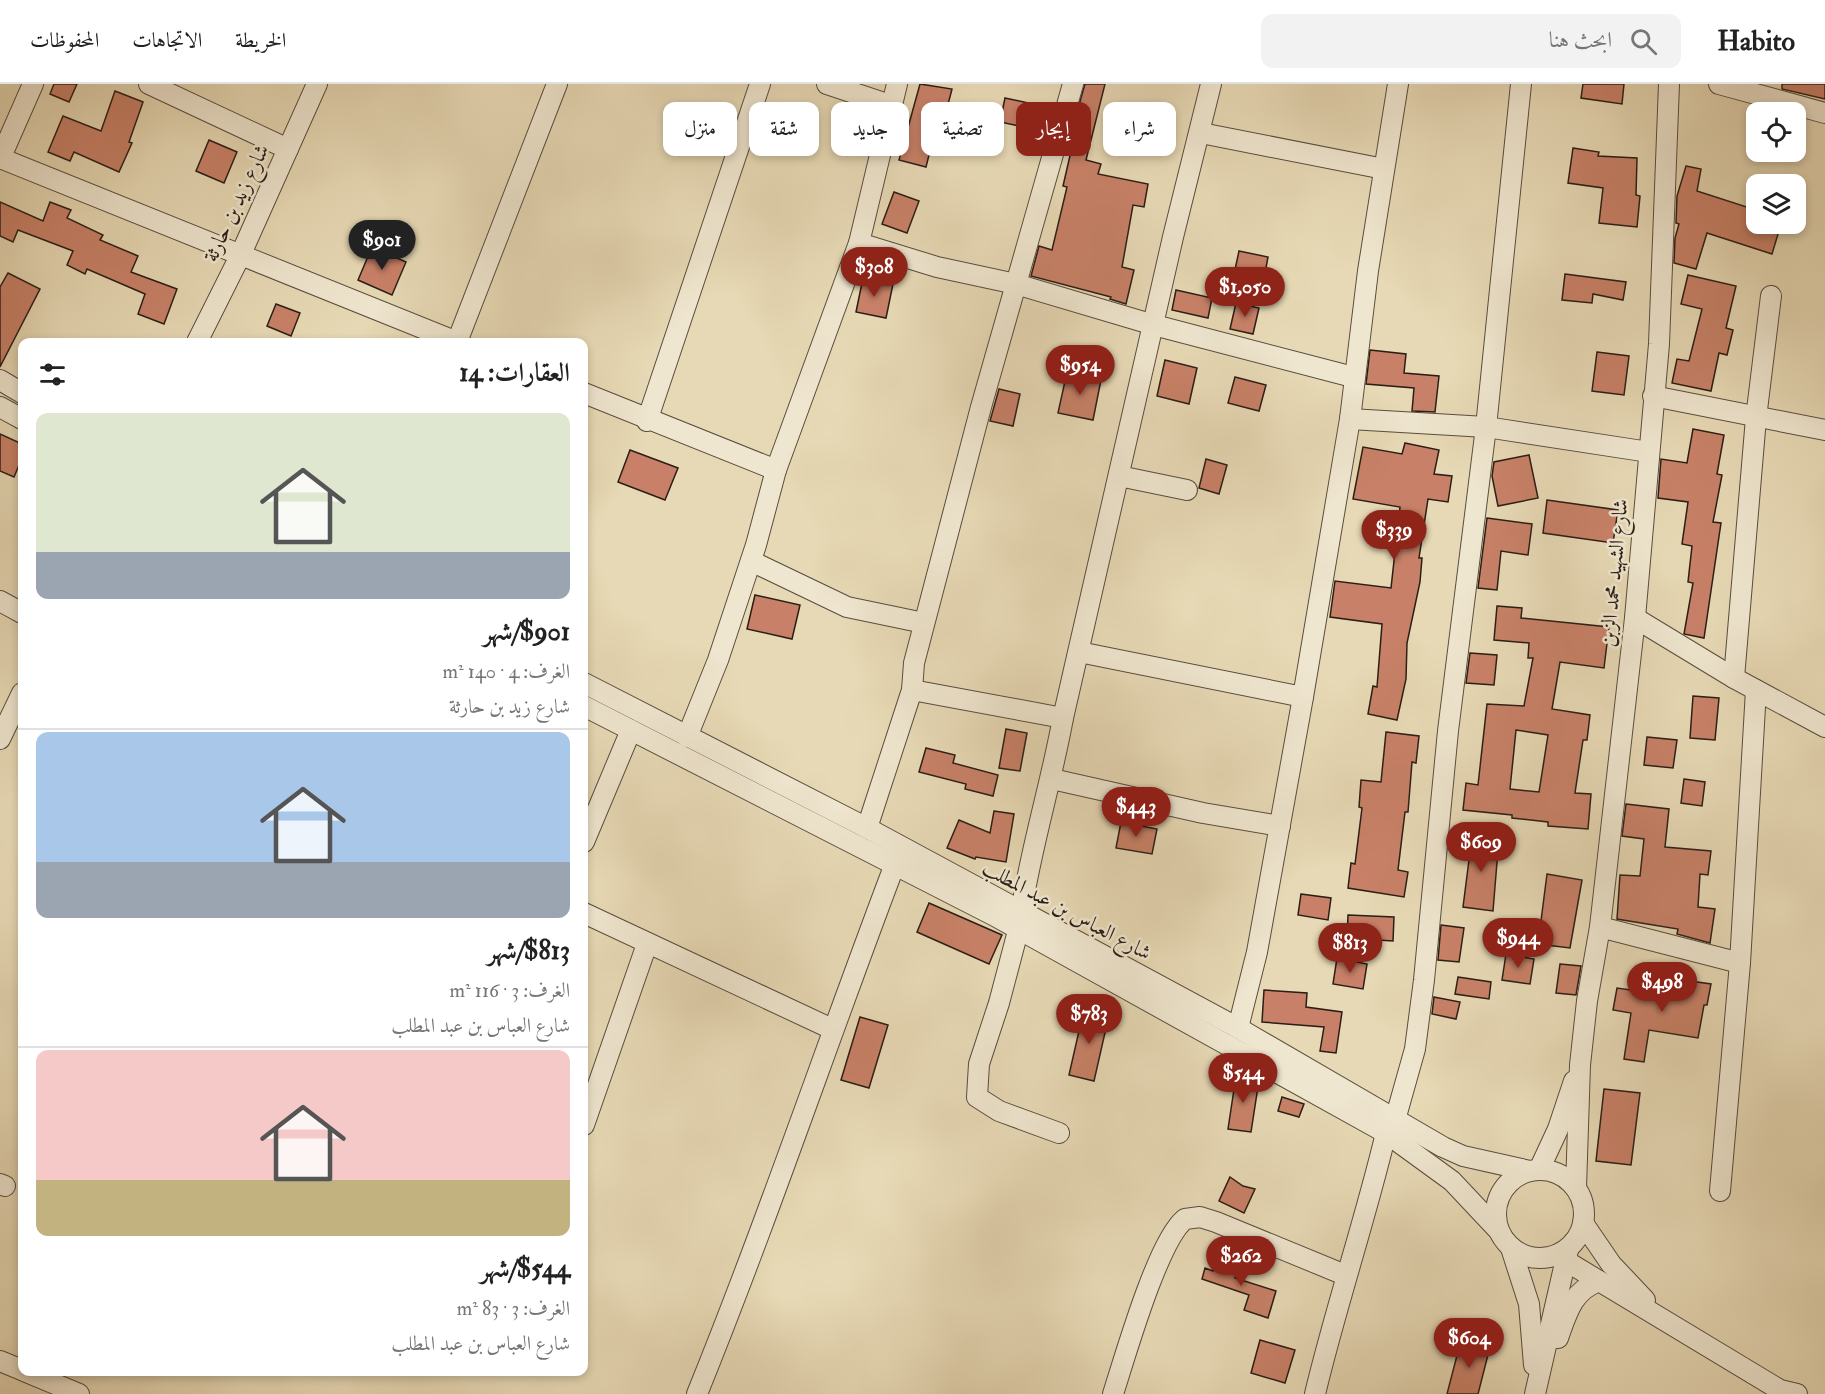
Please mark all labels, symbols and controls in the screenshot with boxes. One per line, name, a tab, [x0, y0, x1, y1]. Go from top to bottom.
search box	[1261, 14, 1681, 68]
text: Habito	[1717, 24, 1795, 59]
icon: search	[1627, 25, 1660, 58]
text: ابحث هنا	[1549, 26, 1612, 54]
text: المحفوظات	[30, 27, 99, 54]
text: الاتجاهات	[132, 27, 202, 54]
text: الخريطة	[235, 27, 286, 54]
chip: منزل	[663, 102, 737, 156]
chip: شقة	[749, 102, 819, 156]
chip: جديد	[831, 102, 909, 156]
chip: تصفية	[921, 102, 1004, 156]
chip: إيجار	[1016, 102, 1091, 156]
chip: شراء	[1103, 102, 1176, 156]
map controls	[1746, 102, 1806, 234]
button: locate	[1746, 102, 1806, 162]
street label: شارع زيد بن حارثة	[197, 140, 279, 268]
button: layers	[1746, 174, 1806, 234]
pin: $901	[346, 220, 418, 271]
text: $901	[363, 227, 401, 252]
pin: $308	[838, 247, 910, 298]
text: $308	[855, 254, 893, 279]
pin: $1,050	[1196, 267, 1294, 318]
text: $1,050	[1219, 274, 1271, 299]
pin: $954	[1044, 345, 1116, 396]
text: $954	[1060, 352, 1100, 377]
text: العقارات: 14	[459, 357, 570, 389]
icon: filters	[36, 358, 69, 391]
icon: home	[249, 452, 357, 560]
street label: شارع الشهيد محمد الزبن	[1595, 498, 1638, 649]
pin: $339	[1358, 510, 1430, 561]
text: $339	[1376, 517, 1412, 542]
text: $901/شهر	[483, 616, 570, 648]
text: الغرف: 4 · 140 m²	[442, 659, 570, 684]
text: شارع زيد بن حارثة	[449, 694, 570, 719]
icon: home	[249, 771, 357, 879]
pin: $443	[1100, 787, 1172, 838]
text: $443	[1116, 794, 1156, 819]
pin: $609	[1445, 822, 1517, 873]
text: $609	[1460, 829, 1502, 854]
street label: شارع العباس بن عبد المطلب	[976, 854, 1156, 970]
pin: $944	[1482, 918, 1554, 969]
pin: $813	[1314, 923, 1386, 974]
text: $944	[1496, 925, 1540, 950]
text: $813	[1332, 930, 1368, 955]
text: $813/شهر	[487, 935, 570, 967]
pin: $498	[1626, 962, 1698, 1013]
text: $498	[1641, 969, 1683, 994]
text: الغرف: 3 · 116 m²	[449, 978, 570, 1003]
pin: $783	[1053, 994, 1125, 1045]
text: $783	[1070, 1001, 1108, 1026]
text: شارع العباس بن عبد المطلب	[391, 1013, 570, 1038]
pin: $544	[1207, 1053, 1279, 1104]
text: $544	[1222, 1060, 1264, 1085]
icon: home	[249, 1089, 357, 1197]
pin: $262	[1205, 1236, 1277, 1287]
text: $262	[1220, 1243, 1262, 1268]
text: $544/شهر	[480, 1253, 570, 1285]
text: الغرف: 3 · 83 m²	[457, 1296, 570, 1321]
pin: $604	[1433, 1318, 1505, 1369]
text: $604	[1448, 1325, 1490, 1350]
text: شارع العباس بن عبد المطلب	[391, 1331, 570, 1356]

